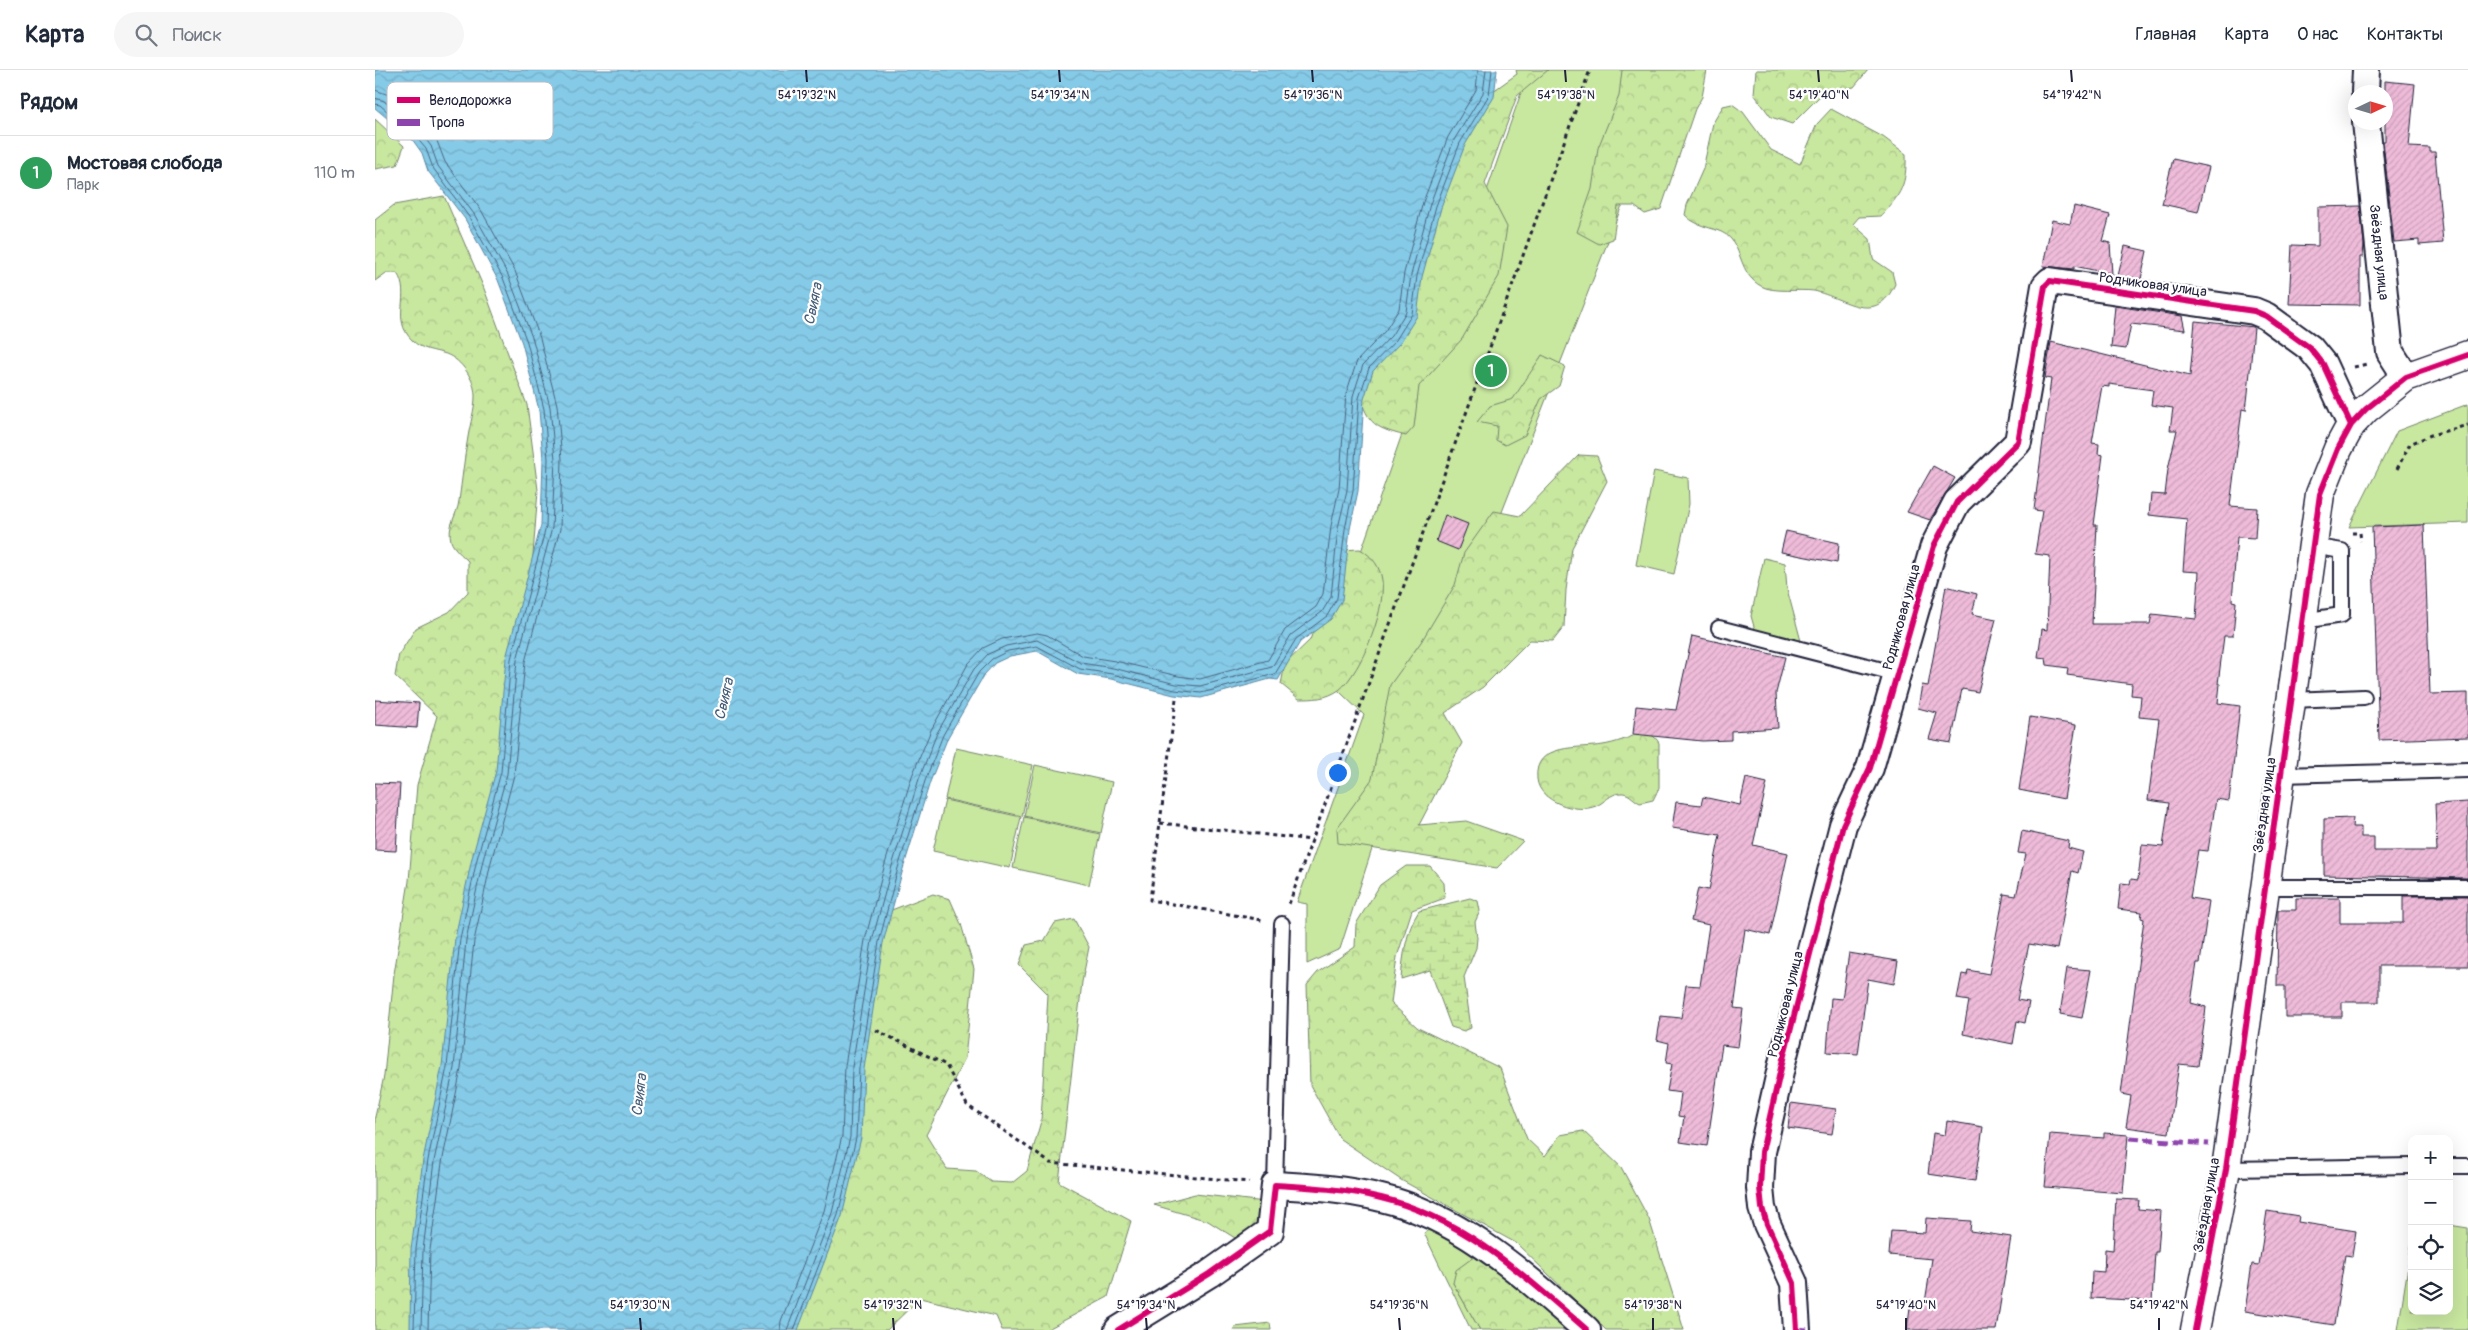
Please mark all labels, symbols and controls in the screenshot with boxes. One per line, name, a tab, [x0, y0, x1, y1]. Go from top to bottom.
search box	[114, 12, 464, 57]
text: Карта	[25, 20, 84, 49]
icon: search	[132, 21, 160, 49]
text: Поиск	[172, 23, 222, 47]
text: Главная	[2135, 23, 2196, 46]
text: Карта	[2224, 23, 2269, 46]
text: О нас	[2297, 23, 2339, 46]
text: Контакты	[2367, 23, 2443, 46]
legend	[387, 82, 553, 140]
north arrow	[2348, 85, 2393, 130]
text: 54°19'32"N	[778, 88, 836, 103]
text: 54°19'34"N	[1031, 88, 1089, 103]
text: 54°19'36"N	[1284, 88, 1342, 103]
text: 54°19'38"N	[1537, 88, 1595, 103]
text: 54°19'40"N	[1789, 88, 1849, 103]
text: 54°19'42"N	[2043, 88, 2101, 103]
text: Рядом	[20, 89, 78, 116]
text: Велодорожка	[429, 92, 511, 109]
text: Тропа	[429, 114, 465, 131]
text: Мостовая слобода	[67, 151, 222, 175]
text: 1	[33, 163, 39, 183]
text: 110 m	[314, 163, 355, 183]
text: Парк	[67, 175, 100, 195]
street label: Звёздная улица	[2366, 204, 2393, 301]
street label: Родниковая улица	[2098, 269, 2208, 300]
water label: Свияга	[800, 280, 827, 327]
pin: 1	[1475, 352, 1507, 390]
street label: Родниковая улица	[1879, 562, 1924, 672]
water label: Свияга	[710, 675, 739, 722]
street label: Звёздная улица	[2249, 756, 2280, 854]
your location	[1325, 760, 1351, 786]
street label: Родниковая улица	[1764, 949, 1807, 1059]
water label: Свияга	[627, 1072, 652, 1117]
map controls	[2408, 1135, 2453, 1315]
button: +	[2408, 1135, 2453, 1180]
street label: Звёздная улица	[2190, 1156, 2223, 1254]
button: −	[2408, 1180, 2453, 1225]
button: locate	[2408, 1225, 2453, 1270]
button: layers	[2408, 1270, 2453, 1315]
text: 54°19'30"N	[610, 1298, 670, 1313]
text: 54°19'32"N	[864, 1298, 922, 1313]
text: 54°19'34"N	[1117, 1298, 1175, 1313]
text: 54°19'36"N	[1370, 1298, 1428, 1313]
text: 54°19'38"N	[1624, 1298, 1682, 1313]
text: 54°19'40"N	[1876, 1298, 1936, 1313]
text: 54°19'42"N	[2130, 1298, 2188, 1313]

